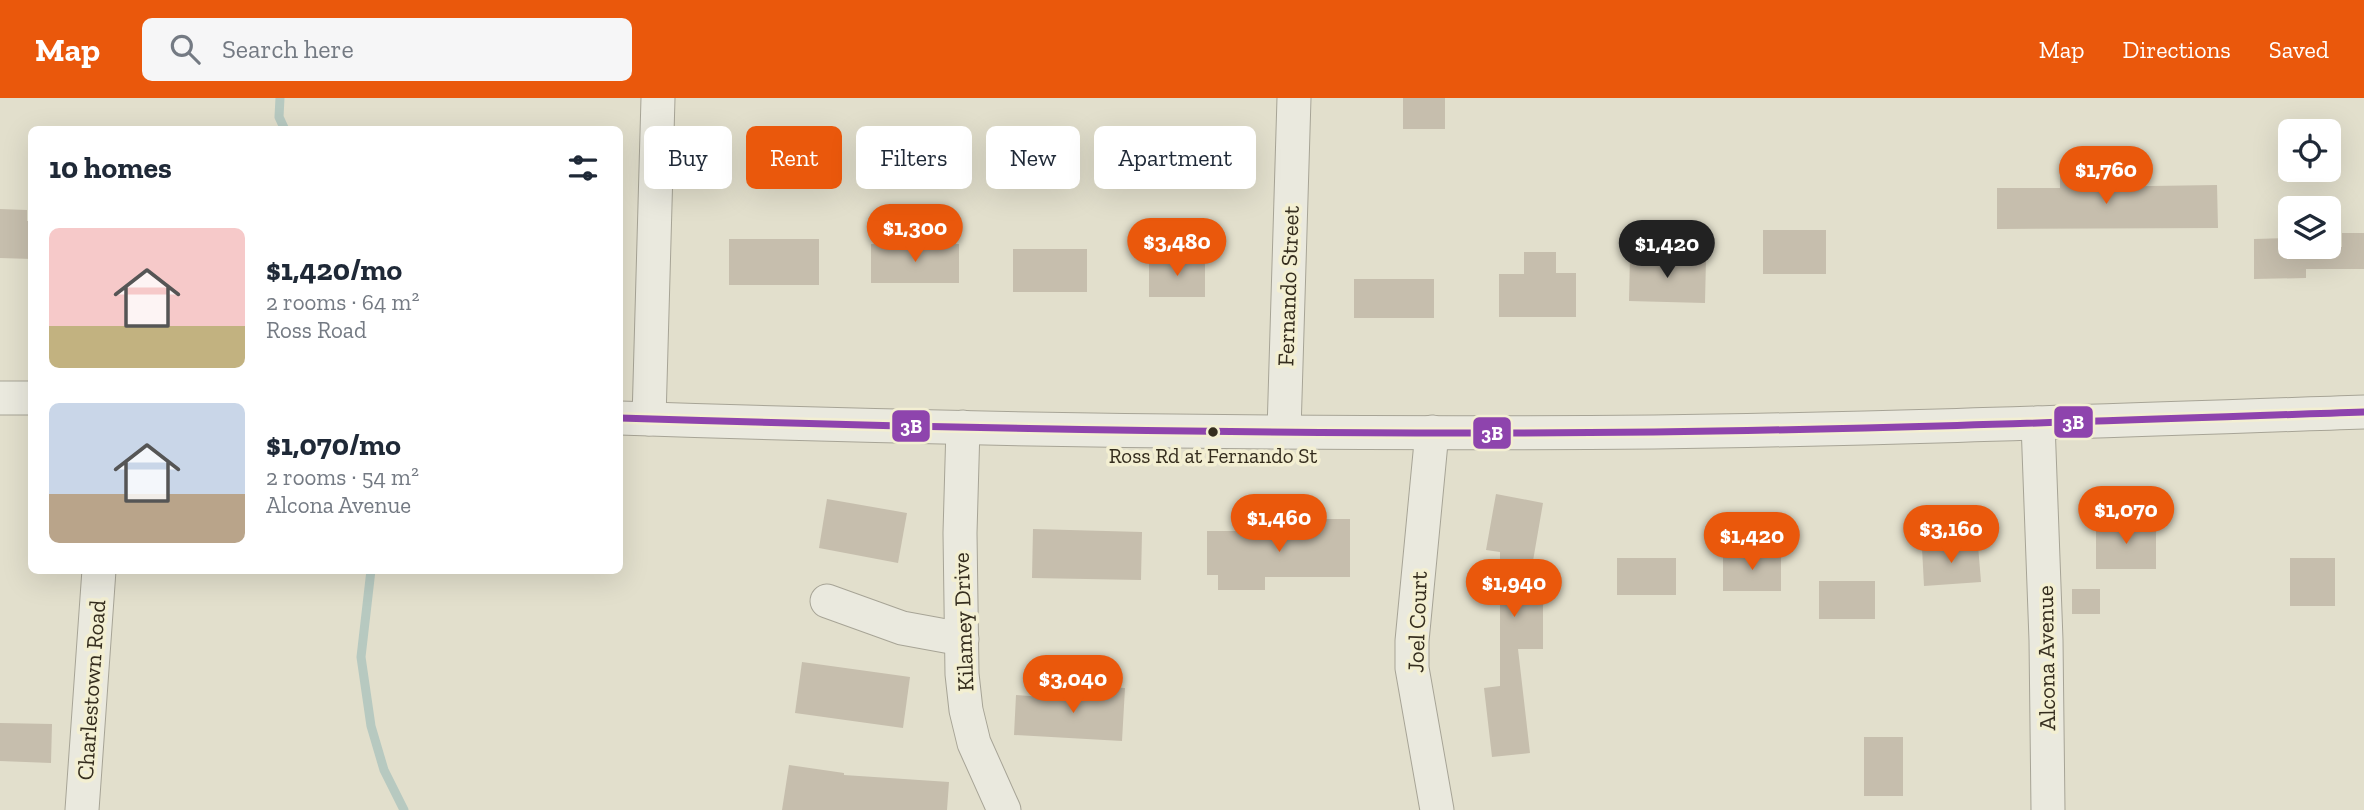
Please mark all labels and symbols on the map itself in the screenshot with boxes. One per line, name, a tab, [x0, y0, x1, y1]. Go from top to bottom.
pin: $1,760	[2049, 146, 2163, 206]
pin: $1,300	[858, 204, 972, 264]
street label: Fernando Street	[1271, 205, 1305, 367]
pin: $3,480	[1120, 218, 1234, 278]
pin: $1,420	[1610, 220, 1724, 280]
line badge: 3B	[2053, 405, 2094, 439]
line badge: 3B	[891, 409, 931, 443]
text: 3B	[2062, 411, 2084, 434]
text: 3B	[900, 415, 922, 438]
line badge: 3B	[1472, 416, 1512, 450]
text: 3B	[1481, 422, 1503, 445]
marker: Ross Rd at Fernando St	[1206, 425, 1220, 439]
place label: Ross Rd at Fernando St	[1109, 443, 1318, 468]
pin: $1,070	[2069, 486, 2183, 546]
pin: $1,460	[1222, 494, 1336, 554]
pin: $3,160	[1894, 505, 2008, 565]
pin: $1,420	[1695, 512, 1809, 572]
street label: Kilamey Drive	[947, 552, 979, 692]
pin: $1,940	[1457, 560, 1571, 619]
street label: Joel Court	[1401, 570, 1433, 673]
street label: Alcona Avenue	[2031, 585, 2061, 731]
street label: Charlestown Road	[71, 598, 111, 781]
pin: $3,040	[1016, 656, 1130, 715]

